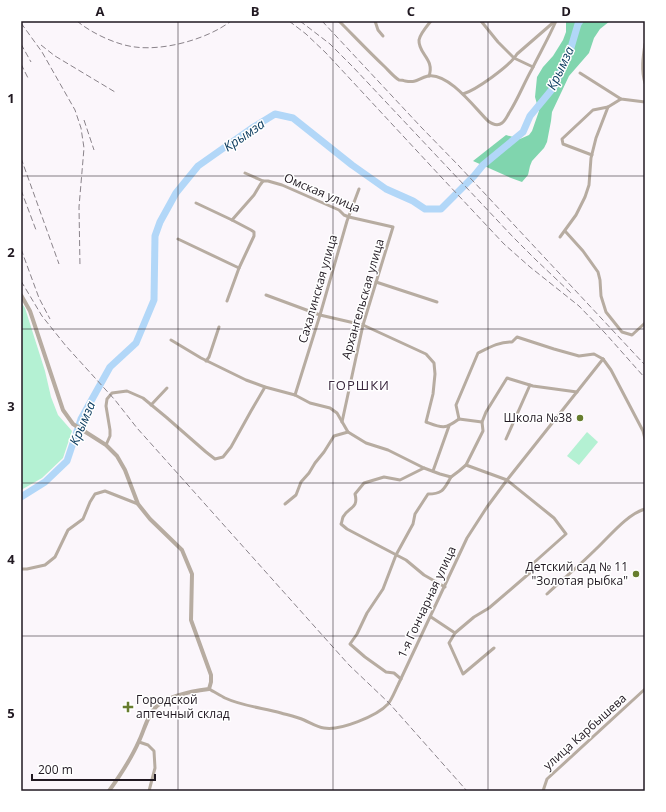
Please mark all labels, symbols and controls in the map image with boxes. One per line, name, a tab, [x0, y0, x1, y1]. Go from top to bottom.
text: A	[96, 2, 105, 20]
text: B	[251, 2, 260, 20]
text: C	[407, 2, 415, 20]
text: D	[561, 2, 571, 20]
water label: Крымза	[542, 43, 578, 93]
text: 1	[7, 89, 15, 107]
water label: Крымза	[220, 114, 269, 155]
street label: Омская улица	[282, 169, 363, 216]
street label: Сахалинская улица	[294, 233, 341, 345]
street label: Архангельская улица	[337, 237, 388, 361]
text: 2	[7, 243, 15, 261]
district label: ГОРШКИ	[328, 376, 390, 394]
text: 3	[7, 397, 15, 415]
water label: Крымза	[65, 398, 100, 448]
place label: Школа №38	[504, 409, 572, 426]
marker: Школа №38	[575, 413, 585, 423]
street label: 1-я Гончарная улица	[393, 543, 460, 660]
text: 4	[7, 550, 15, 568]
place label: Детский сад № 11 "Золотая рыбка"	[526, 558, 628, 589]
marker: Детский сад № 11 "Золотая рыбка"	[631, 569, 641, 579]
street label: улица Карбышева	[539, 690, 630, 774]
place label: Городской аптечный склад	[136, 691, 230, 722]
marker: Городской аптечный склад	[123, 702, 133, 712]
text: 5	[7, 704, 15, 722]
scale bar	[32, 756, 155, 782]
text: 200 m	[38, 761, 73, 778]

